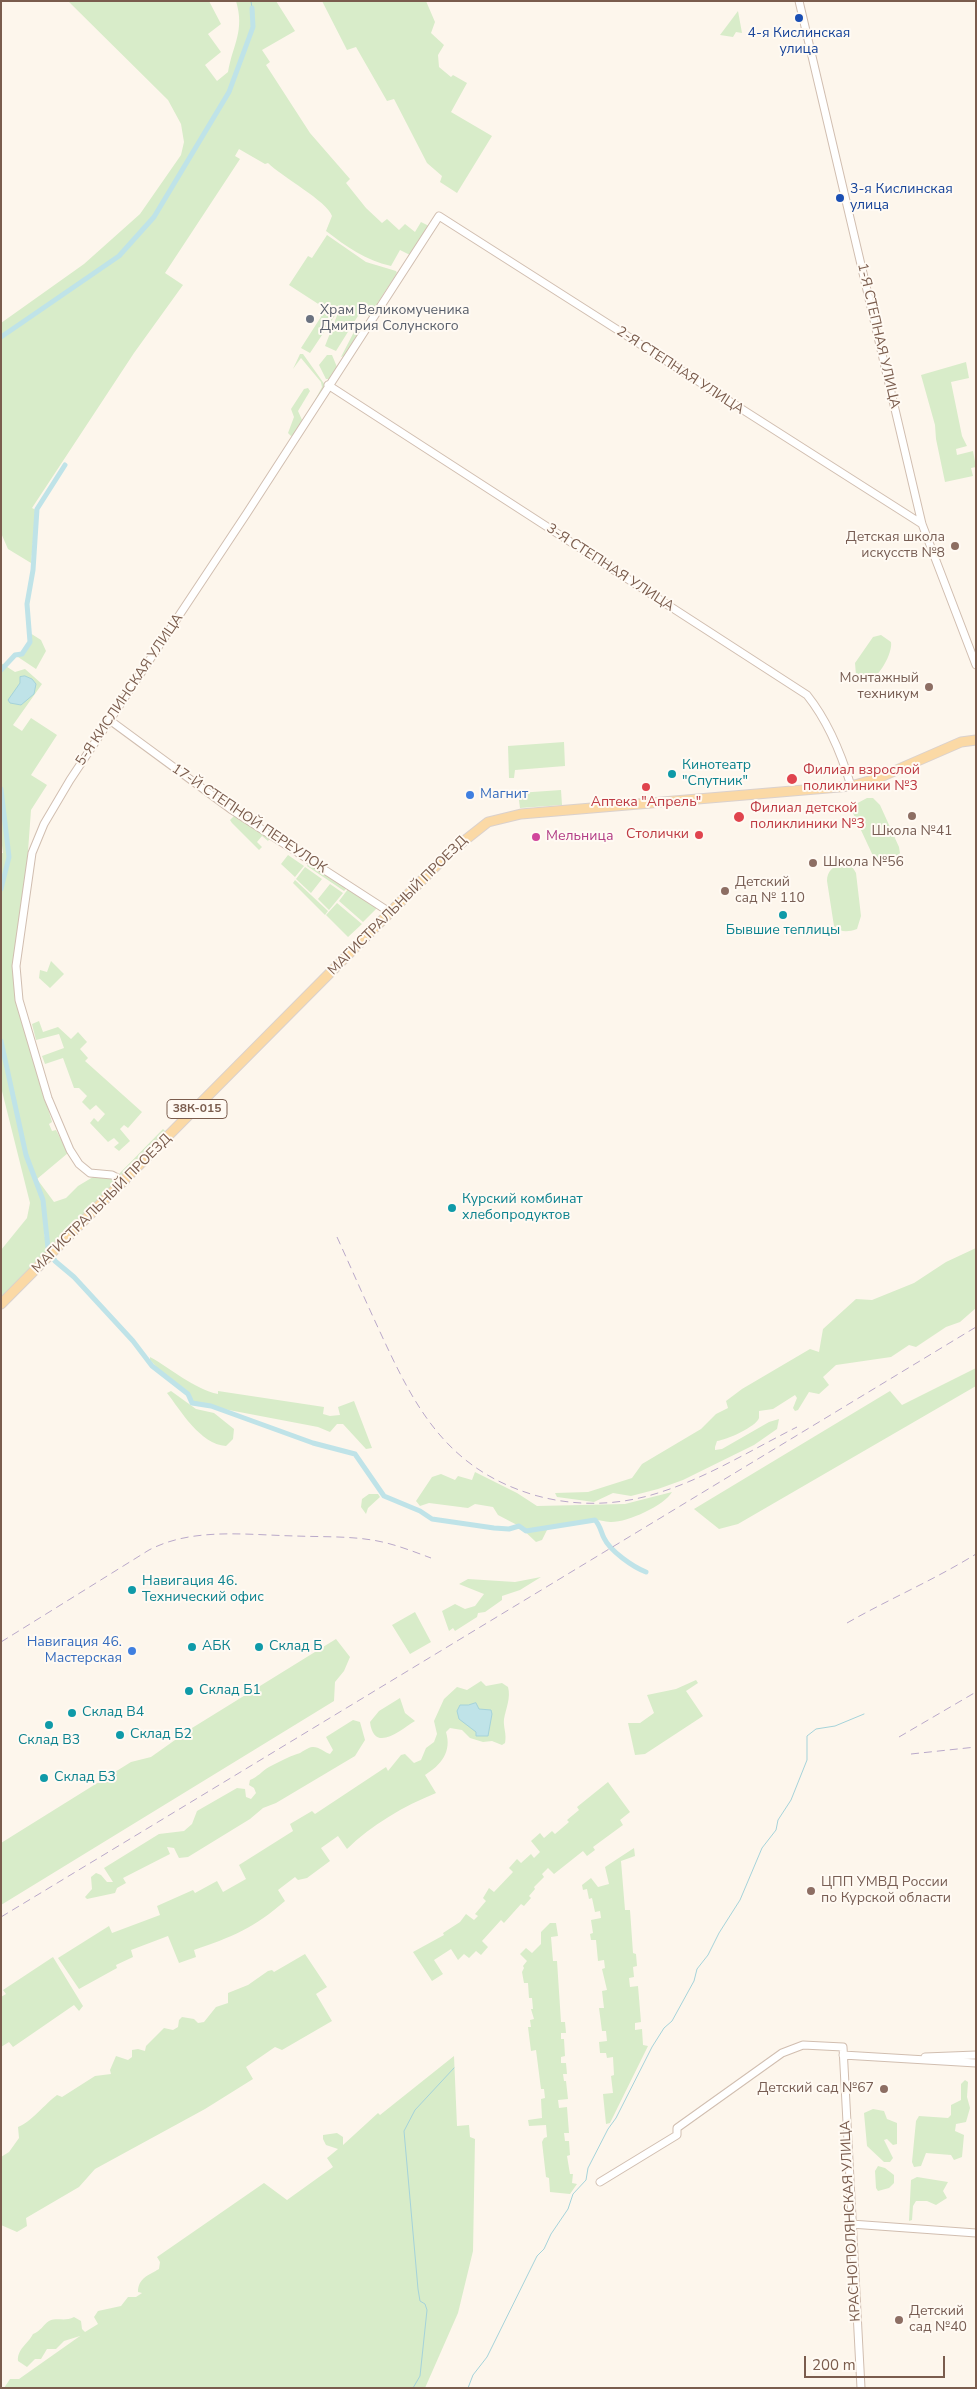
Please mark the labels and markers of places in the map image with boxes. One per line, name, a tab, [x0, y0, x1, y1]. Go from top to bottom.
marker: 4-я Кислинская улица	[793, 12, 805, 24]
place label: 4-я Кислинская улица	[748, 26, 850, 58]
place label: 3-я Кислинская улица	[850, 182, 953, 214]
marker: 3-я Кислинская улица	[834, 192, 846, 204]
place label: Храм Великомученика Дмитрия Солунского	[320, 303, 470, 336]
marker: Храм Великомученика Дмитрия Солунского	[304, 313, 316, 325]
place label: Детская школа искусств №8	[846, 530, 945, 562]
marker: Детская школа искусств №8	[949, 540, 961, 552]
place label: Монтажный техникум	[840, 671, 919, 704]
marker: Монтажный техникум	[923, 681, 935, 693]
place label: Кинотеатр "Спутник"	[682, 758, 751, 790]
place label: Филиал взрослой поликлиники №3	[803, 763, 920, 796]
marker: Кинотеатр "Спутник"	[666, 768, 678, 780]
marker: Филиал взрослой поликлиники №3	[785, 772, 799, 786]
marker: Аптека "Апрель"	[640, 781, 652, 793]
place label: Магнит	[480, 787, 528, 803]
marker: Магнит	[464, 789, 476, 801]
place label: Аптека "Апрель"	[591, 795, 701, 811]
place label: Филиал детской поликлиники №3	[750, 801, 865, 834]
marker: Филиал детской поликлиники №3	[732, 810, 746, 824]
marker: Школа №41	[906, 810, 918, 822]
place label: Школа №41	[872, 824, 952, 840]
place label: Столички	[626, 827, 689, 843]
place label: Мельница	[546, 829, 613, 845]
marker: Столички	[693, 829, 705, 841]
marker: Мельница	[530, 831, 542, 843]
place label: Школа №56	[823, 855, 904, 871]
marker: Школа №56	[807, 857, 819, 869]
place label: Детский сад № 110	[735, 875, 805, 908]
marker: Детский сад № 110	[719, 885, 731, 897]
marker: Бывшие теплицы	[777, 909, 789, 921]
place label: Бывшие теплицы	[726, 923, 840, 939]
place label: Курский комбинат хлебопродуктов	[462, 1192, 583, 1224]
marker: Курский комбинат хлебопродуктов	[446, 1202, 458, 1214]
place label: Навигация 46. Технический офис	[142, 1574, 264, 1606]
marker: Навигация 46. Технический офис	[126, 1584, 138, 1596]
place label: Навигация 46. Мастерская	[27, 1635, 122, 1668]
place label: АБК	[202, 1639, 230, 1655]
place label: Склад Б	[269, 1639, 322, 1655]
marker: АБК	[186, 1641, 198, 1653]
marker: Склад Б	[253, 1641, 265, 1653]
marker: Навигация 46. Мастерская	[126, 1645, 138, 1657]
place label: Склад Б1	[199, 1683, 261, 1699]
marker: Склад Б1	[183, 1685, 195, 1697]
place label: Склад В4	[82, 1705, 144, 1721]
marker: Склад В4	[66, 1707, 78, 1719]
marker: Склад В3	[43, 1719, 55, 1731]
place label: Склад Б2	[130, 1727, 192, 1743]
marker: Склад Б2	[114, 1729, 126, 1741]
place label: Склад В3	[18, 1733, 80, 1749]
place label: Склад Б3	[54, 1770, 116, 1786]
marker: Склад Б3	[38, 1772, 50, 1784]
place label: ЦПП УМВД России по Курской области	[821, 1875, 951, 1908]
marker: ЦПП УМВД России по Курской области	[805, 1885, 817, 1897]
place label: Детский сад №67	[757, 2081, 874, 2097]
marker: Детский сад №67	[878, 2083, 890, 2095]
place label: Детский сад №40	[909, 2304, 967, 2336]
marker: Детский сад №40	[893, 2314, 905, 2326]

